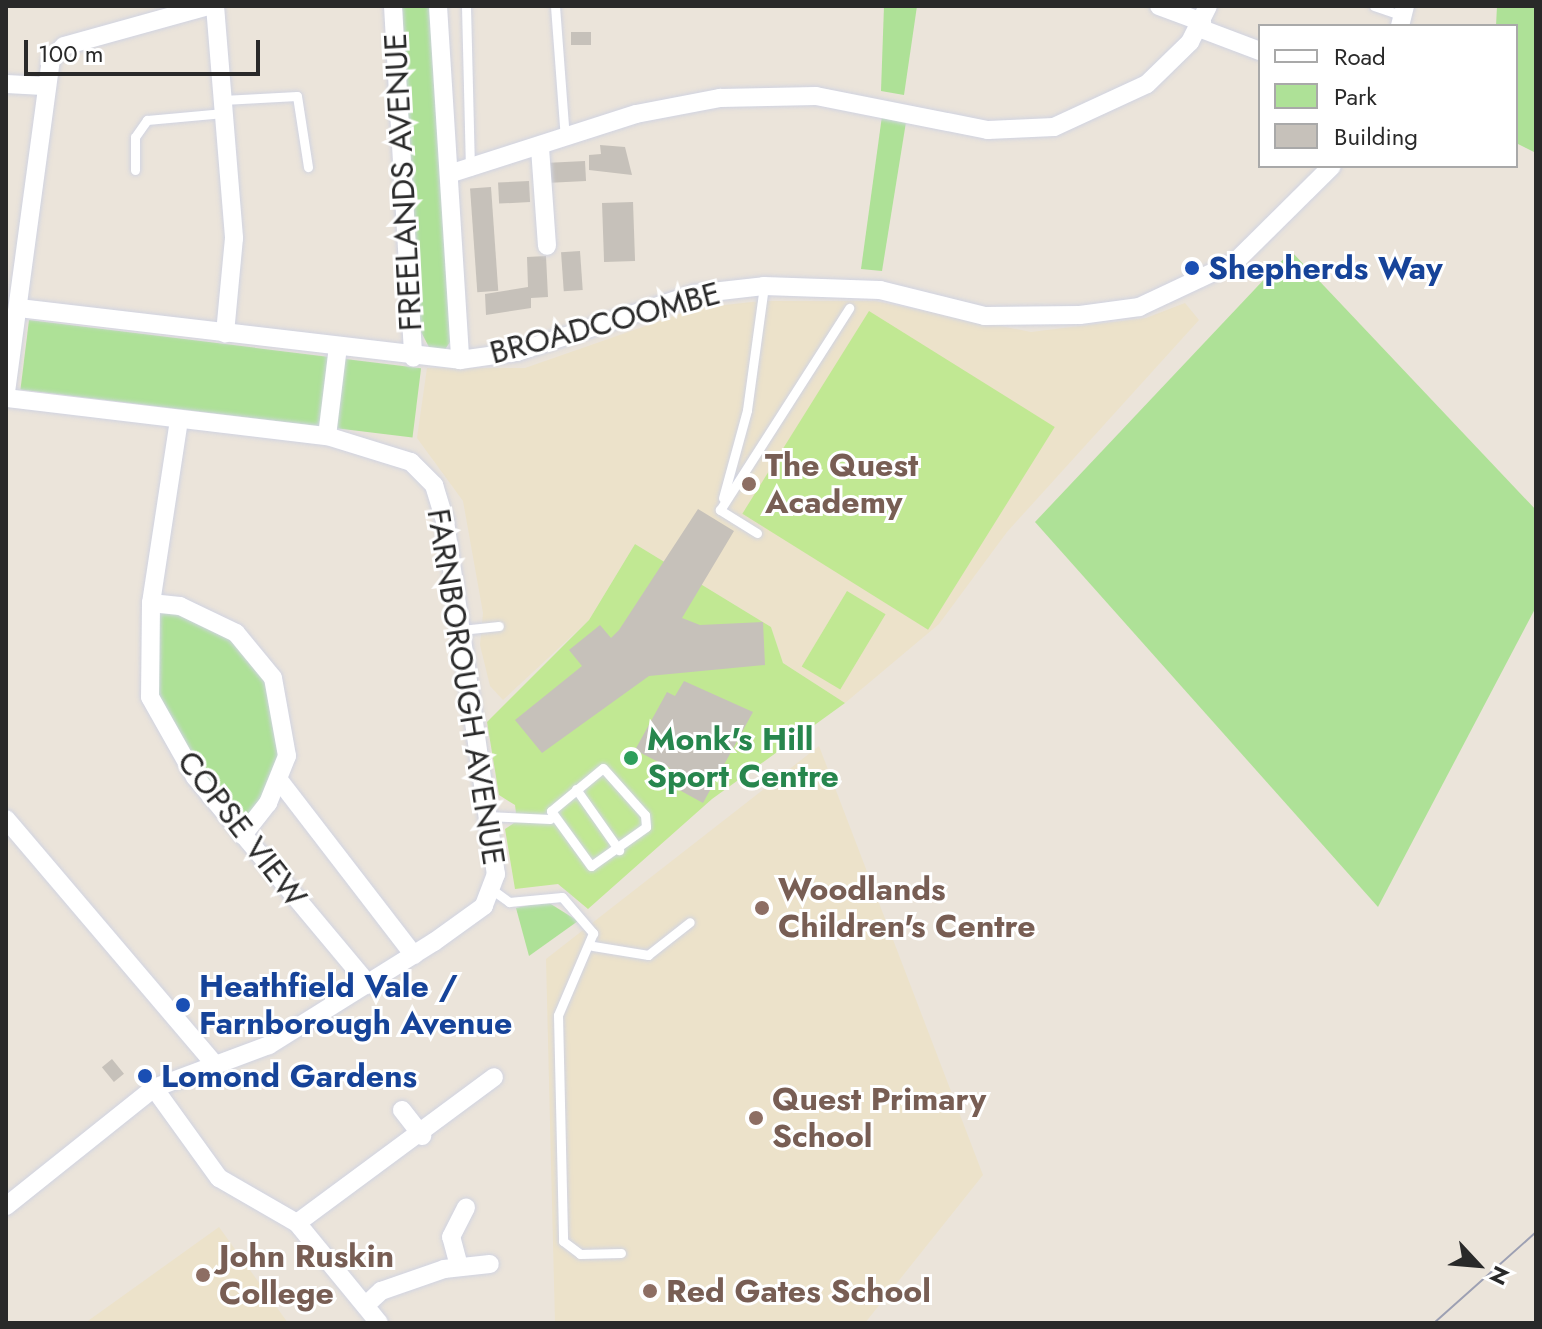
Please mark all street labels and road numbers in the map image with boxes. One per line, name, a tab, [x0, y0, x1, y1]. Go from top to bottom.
street label: FREELANDS AVENUE	[376, 32, 430, 332]
street label: BROADCOOMBE	[486, 274, 724, 372]
street label: FARNBOROUGH AVENUE	[419, 506, 513, 868]
street label: COPSE VIEW	[169, 743, 315, 915]

